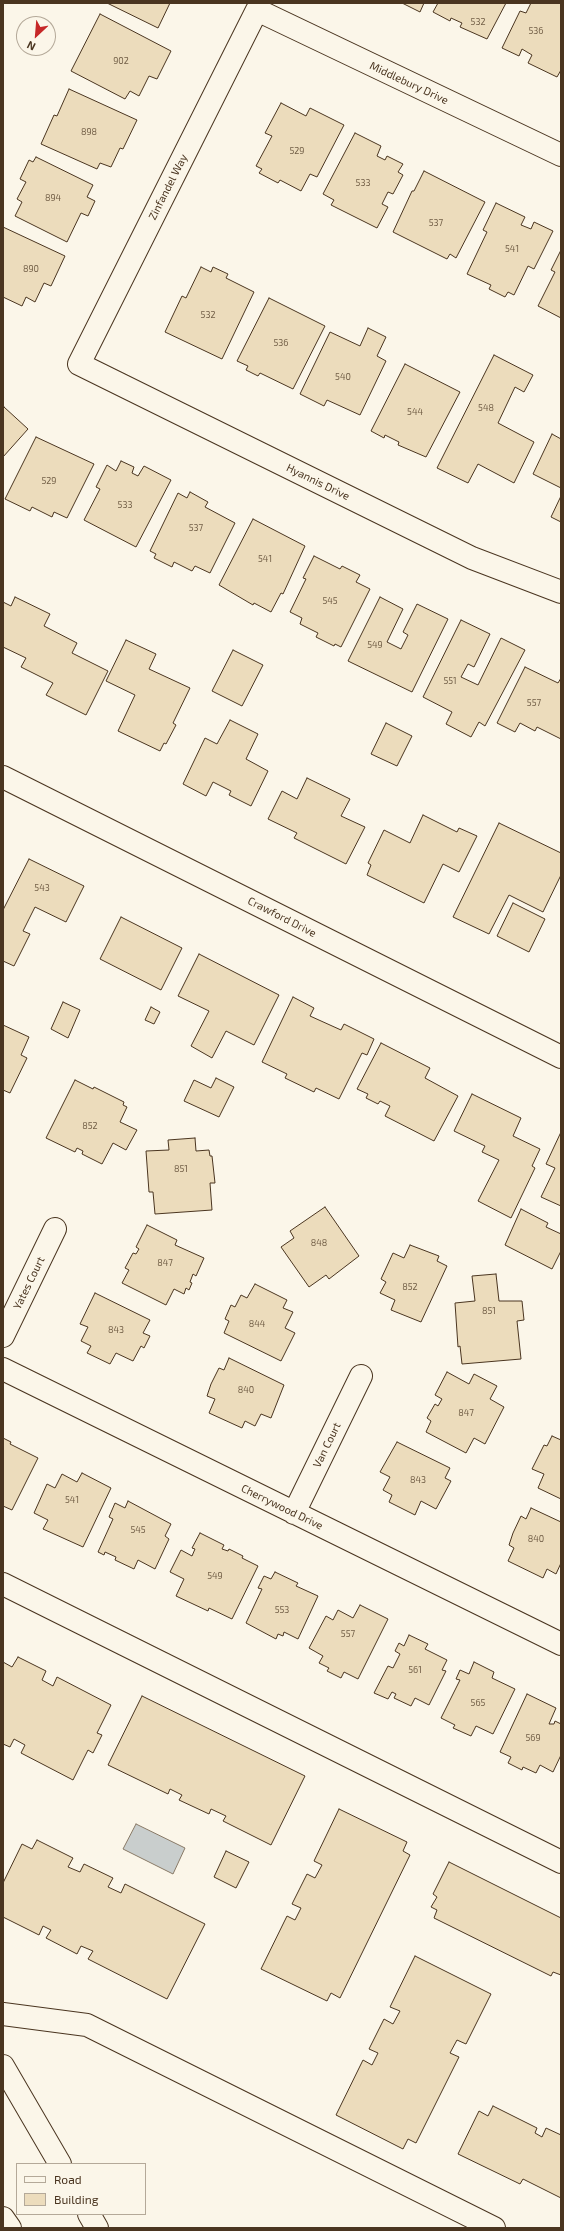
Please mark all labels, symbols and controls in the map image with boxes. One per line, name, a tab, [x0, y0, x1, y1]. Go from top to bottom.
north arrow	[16, 16, 56, 56]
house number: 532	[471, 17, 485, 27]
house number: 536	[529, 26, 543, 36]
text: N	[25, 39, 37, 54]
house number: 902	[113, 56, 129, 66]
street label: Middlebury Drive	[367, 59, 451, 107]
house number: 898	[81, 127, 97, 137]
house number: 529	[289, 146, 305, 156]
street label: Zinfandel Way	[146, 152, 190, 222]
house number: 533	[356, 178, 370, 188]
house number: 894	[45, 193, 61, 203]
house number: 537	[429, 218, 443, 228]
house number: 541	[505, 244, 519, 254]
house number: 890	[23, 264, 39, 274]
house number: 532	[201, 310, 215, 320]
house number: 536	[274, 338, 288, 348]
house number: 540	[335, 372, 351, 382]
house number: 548	[478, 403, 494, 413]
house number: 544	[407, 407, 423, 417]
street label: Hyannis Drive	[284, 461, 352, 503]
house number: 529	[41, 476, 57, 486]
house number: 533	[118, 500, 132, 510]
house number: 537	[189, 523, 203, 533]
house number: 541	[258, 554, 272, 564]
house number: 545	[322, 596, 338, 606]
house number: 549	[367, 640, 383, 650]
house number: 551	[443, 676, 457, 686]
house number: 557	[527, 698, 541, 708]
house number: 543	[34, 883, 50, 893]
street label: Crawford Drive	[245, 894, 319, 940]
house number: 852	[82, 1121, 98, 1131]
house number: 851	[174, 1164, 188, 1174]
house number: 848	[311, 1238, 327, 1248]
street label: Yates Court	[11, 1254, 47, 1312]
house number: 847	[157, 1258, 173, 1268]
house number: 852	[402, 1282, 418, 1292]
house number: 851	[482, 1306, 496, 1316]
house number: 844	[249, 1319, 265, 1329]
house number: 843	[108, 1325, 124, 1335]
house number: 840	[238, 1385, 254, 1395]
house number: 847	[458, 1408, 474, 1418]
street label: Van Court	[310, 1420, 344, 1470]
house number: 843	[410, 1475, 426, 1485]
street label: Cherrywood Drive	[239, 1481, 325, 1533]
house number: 541	[65, 1495, 79, 1505]
house number: 545	[130, 1525, 146, 1535]
house number: 840	[528, 1534, 544, 1544]
house number: 549	[207, 1571, 223, 1581]
house number: 553	[275, 1605, 289, 1615]
house number: 557	[341, 1629, 355, 1639]
house number: 561	[408, 1665, 422, 1675]
house number: 565	[471, 1698, 485, 1708]
house number: 569	[525, 1733, 541, 1743]
legend	[16, 2163, 146, 2215]
text: Road	[54, 2172, 82, 2186]
text: Building	[54, 2192, 98, 2206]

